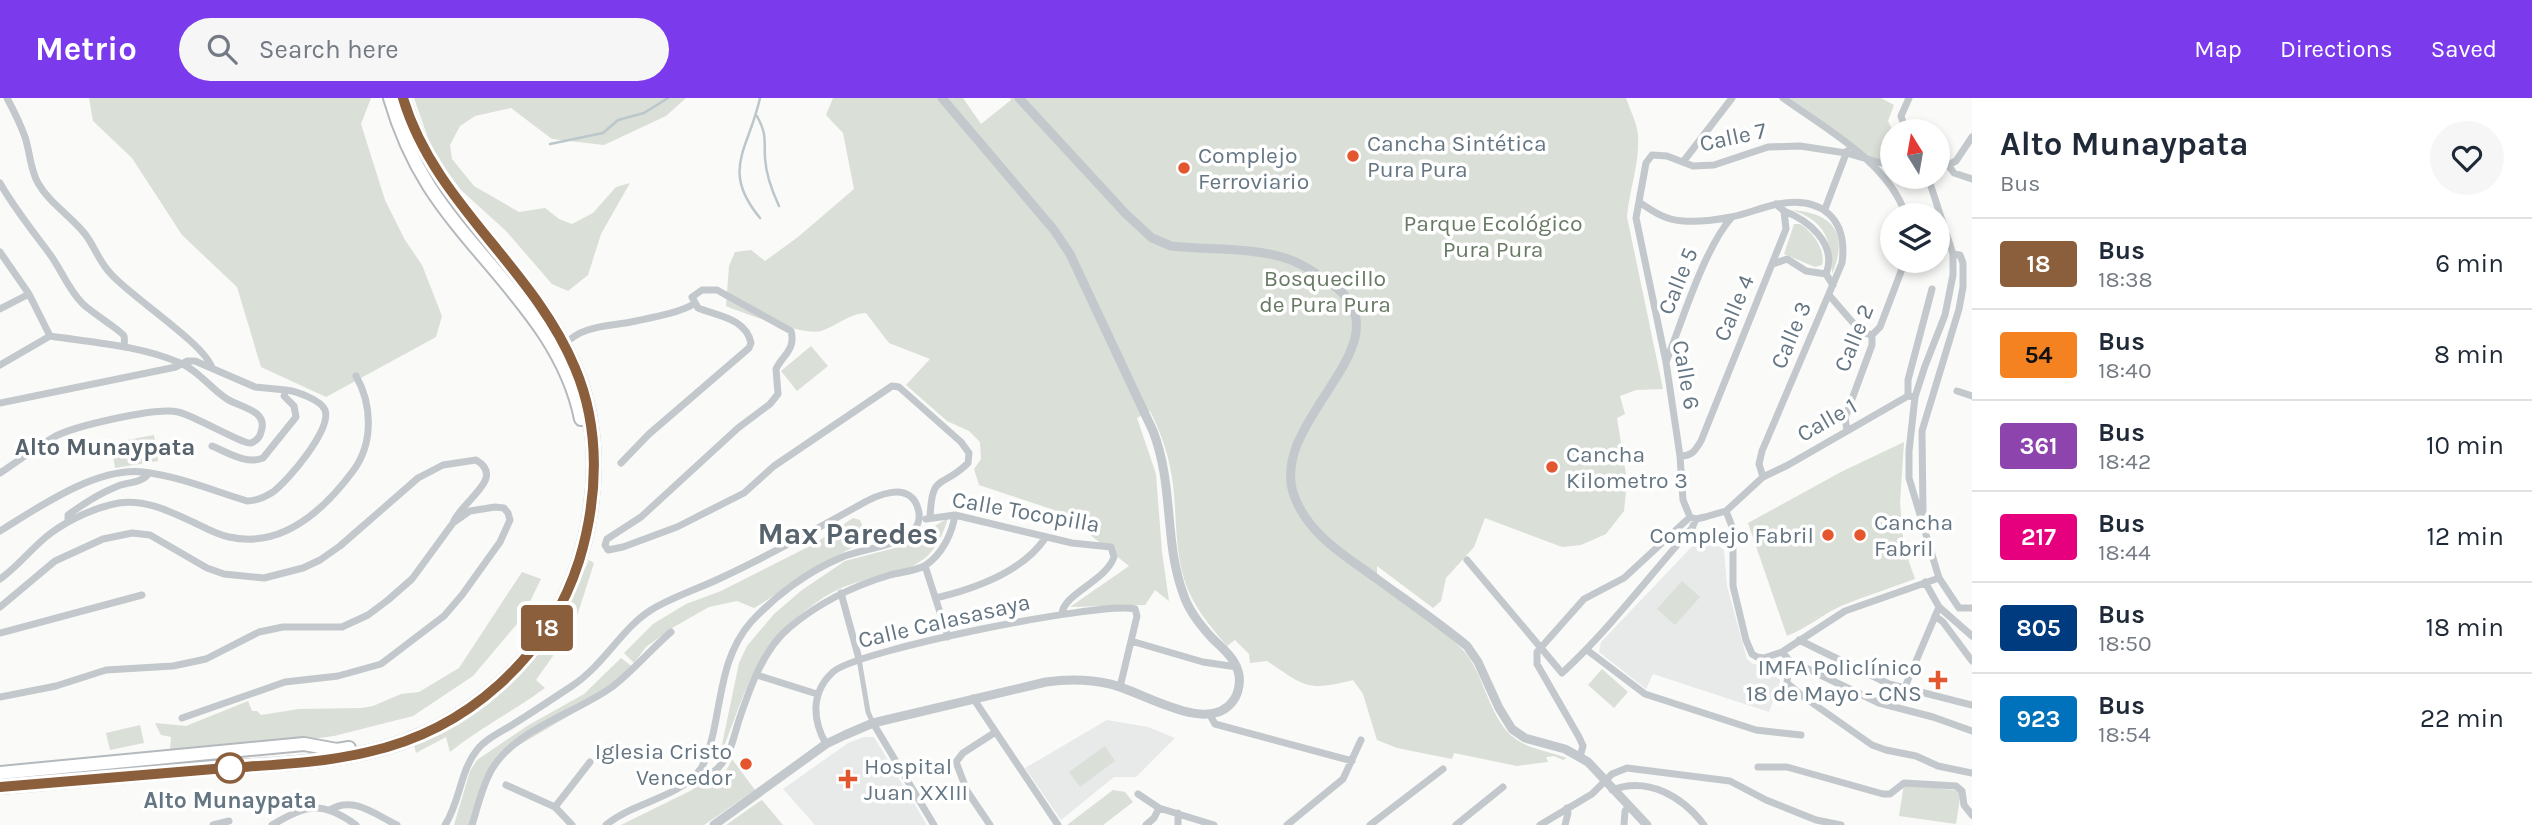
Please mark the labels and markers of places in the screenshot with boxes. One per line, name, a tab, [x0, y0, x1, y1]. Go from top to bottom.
place label: Cancha Sintética Pura Pura	[1367, 130, 1547, 183]
place label: Complejo Ferroviario	[1198, 142, 1309, 195]
marker: Cancha Sintética Pura Pura	[1345, 148, 1361, 164]
marker: Complejo Ferroviario	[1176, 160, 1192, 176]
place label: Cancha Kilometro 3	[1566, 441, 1688, 494]
marker: Cancha Kilometro 3	[1544, 459, 1560, 475]
place label: Cancha Fabril	[1874, 509, 1953, 562]
place label: Complejo Fabril	[1649, 522, 1814, 549]
marker: Complejo Fabril	[1820, 527, 1836, 543]
marker: Cancha Fabril	[1852, 527, 1868, 543]
place label: IMFA Policlínico 18 de Mayo - CNS	[1746, 654, 1922, 707]
marker: IMFA Policlínico 18 de Mayo - CNS	[1928, 670, 1948, 690]
place label: Iglesia Cristo Vencedor	[595, 738, 733, 791]
marker: Alto Munaypata	[215, 753, 245, 783]
place label: Hospital Juan XXIII	[864, 753, 968, 806]
marker: Iglesia Cristo Vencedor	[738, 756, 754, 772]
marker: Hospital Juan XXIII	[838, 769, 858, 789]
place label: Alto Munaypata	[143, 787, 317, 814]

